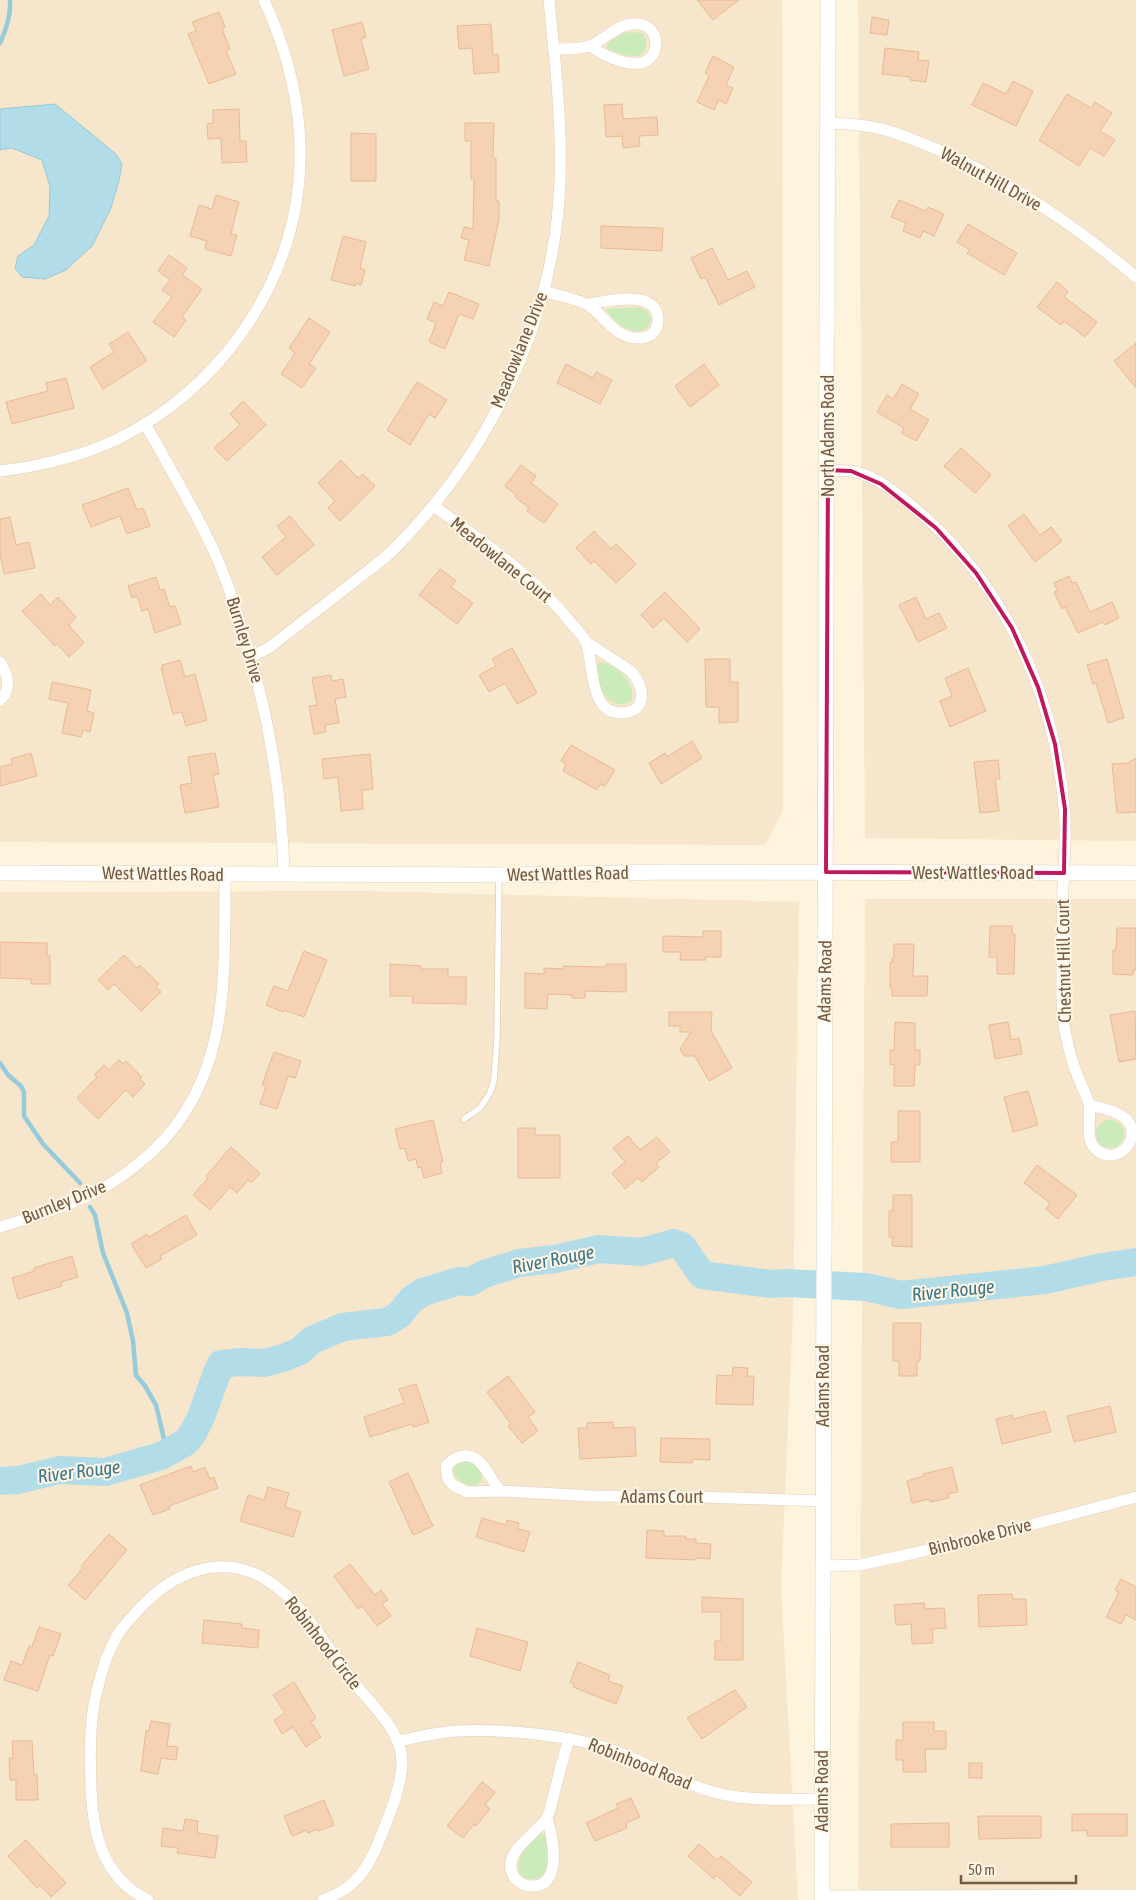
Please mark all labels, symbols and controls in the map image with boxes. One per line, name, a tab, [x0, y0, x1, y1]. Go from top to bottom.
street label: Walnut Hill Drive	[937, 142, 1045, 215]
street label: Meadowlane Drive	[486, 289, 551, 411]
street label: North Adams Road	[817, 375, 838, 497]
street label: Meadowlane Court	[446, 512, 556, 607]
street label: Burnley Drive	[222, 594, 268, 685]
street label: West Wattles Road	[102, 862, 224, 885]
street label: West Wattles Road	[507, 862, 629, 885]
street label: West Wattles Road	[912, 862, 1034, 883]
street label: Chestnut Hill Court	[1052, 899, 1075, 1023]
street label: Adams Road	[813, 940, 836, 1022]
street label: Burnley Drive	[19, 1175, 109, 1228]
water label: River Rouge	[510, 1240, 596, 1278]
water label: River Rouge	[910, 1275, 996, 1305]
street label: Adams Road	[812, 1345, 833, 1427]
water label: River Rouge	[36, 1455, 122, 1487]
street label: Adams Court	[620, 1486, 704, 1507]
street label: Binbrooke Drive	[926, 1514, 1034, 1559]
street label: Robinhood Circle	[280, 1592, 366, 1693]
street label: Robinhood Road	[585, 1733, 695, 1794]
street label: Adams Road	[811, 1750, 832, 1832]
scale bar	[961, 1852, 1076, 1884]
text: 50 m	[968, 1861, 995, 1878]

